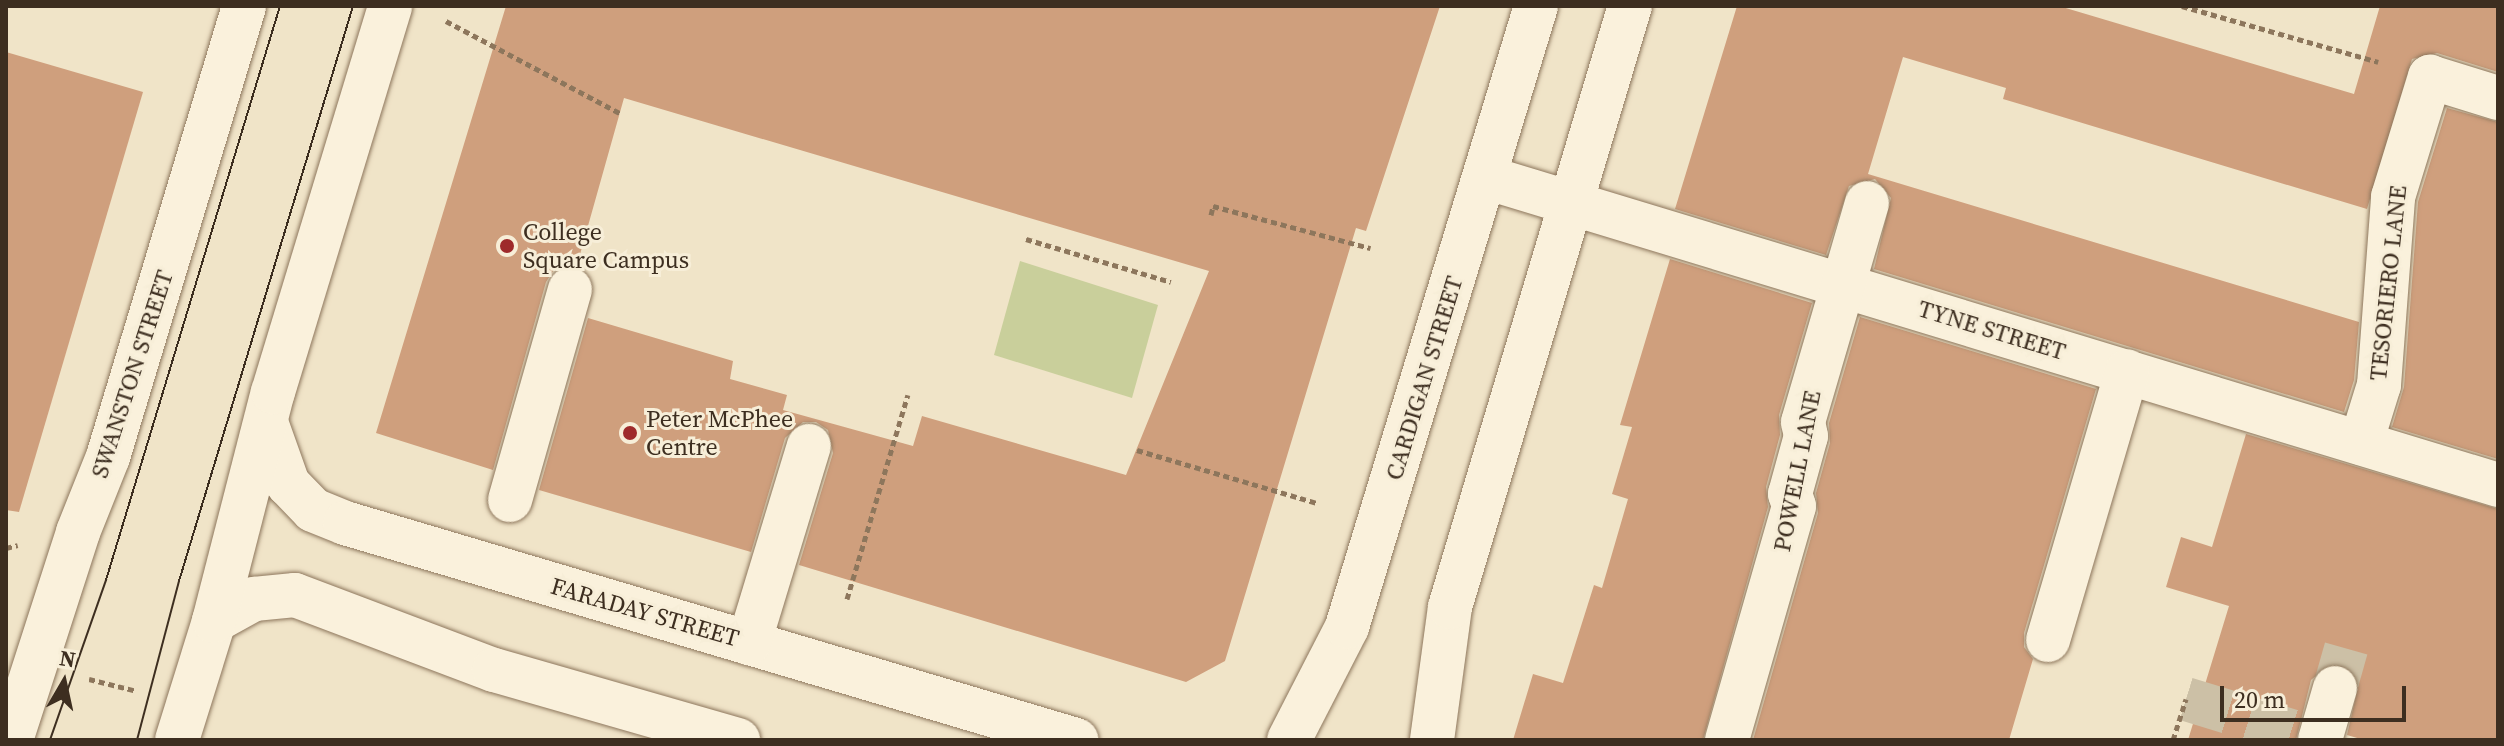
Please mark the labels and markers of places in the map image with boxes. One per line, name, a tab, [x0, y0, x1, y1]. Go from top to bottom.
place label: College Square Campus	[523, 218, 689, 274]
marker: College Square Campus	[498, 237, 516, 255]
place label: Peter McPhee Centre	[646, 405, 793, 461]
marker: Peter McPhee Centre	[621, 424, 639, 442]

